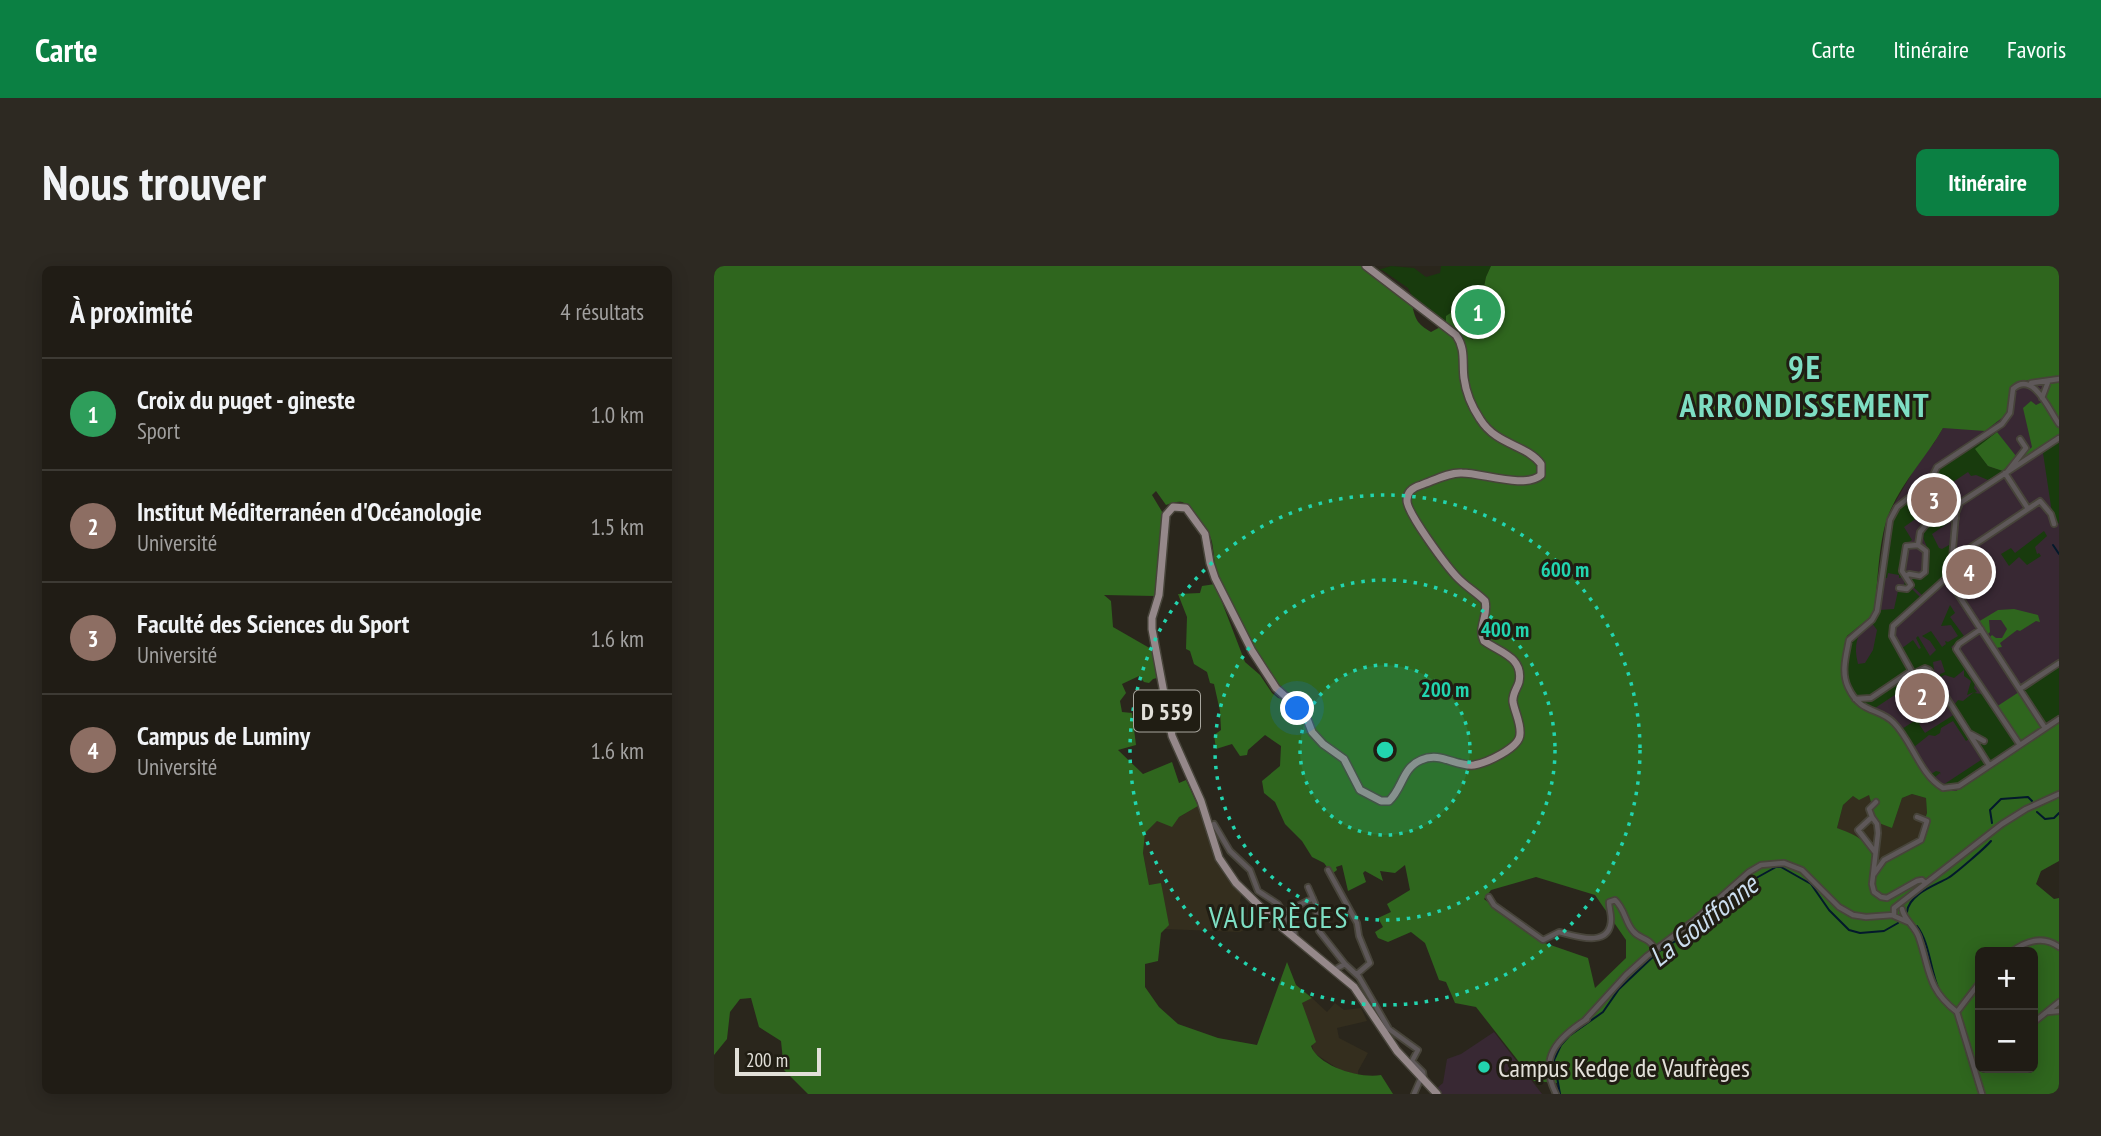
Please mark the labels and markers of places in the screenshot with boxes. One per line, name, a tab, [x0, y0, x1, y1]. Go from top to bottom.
pin: 1	[1455, 286, 1501, 338]
pin: 3	[1911, 474, 1957, 526]
pin: 4	[1946, 546, 1992, 598]
pin: 2	[1899, 670, 1945, 722]
centre of rings	[1373, 738, 1397, 762]
place label: Campus Kedge de Vaufrèges	[1498, 1051, 1750, 1084]
marker: Campus Kedge de Vaufrèges	[1476, 1059, 1492, 1075]

